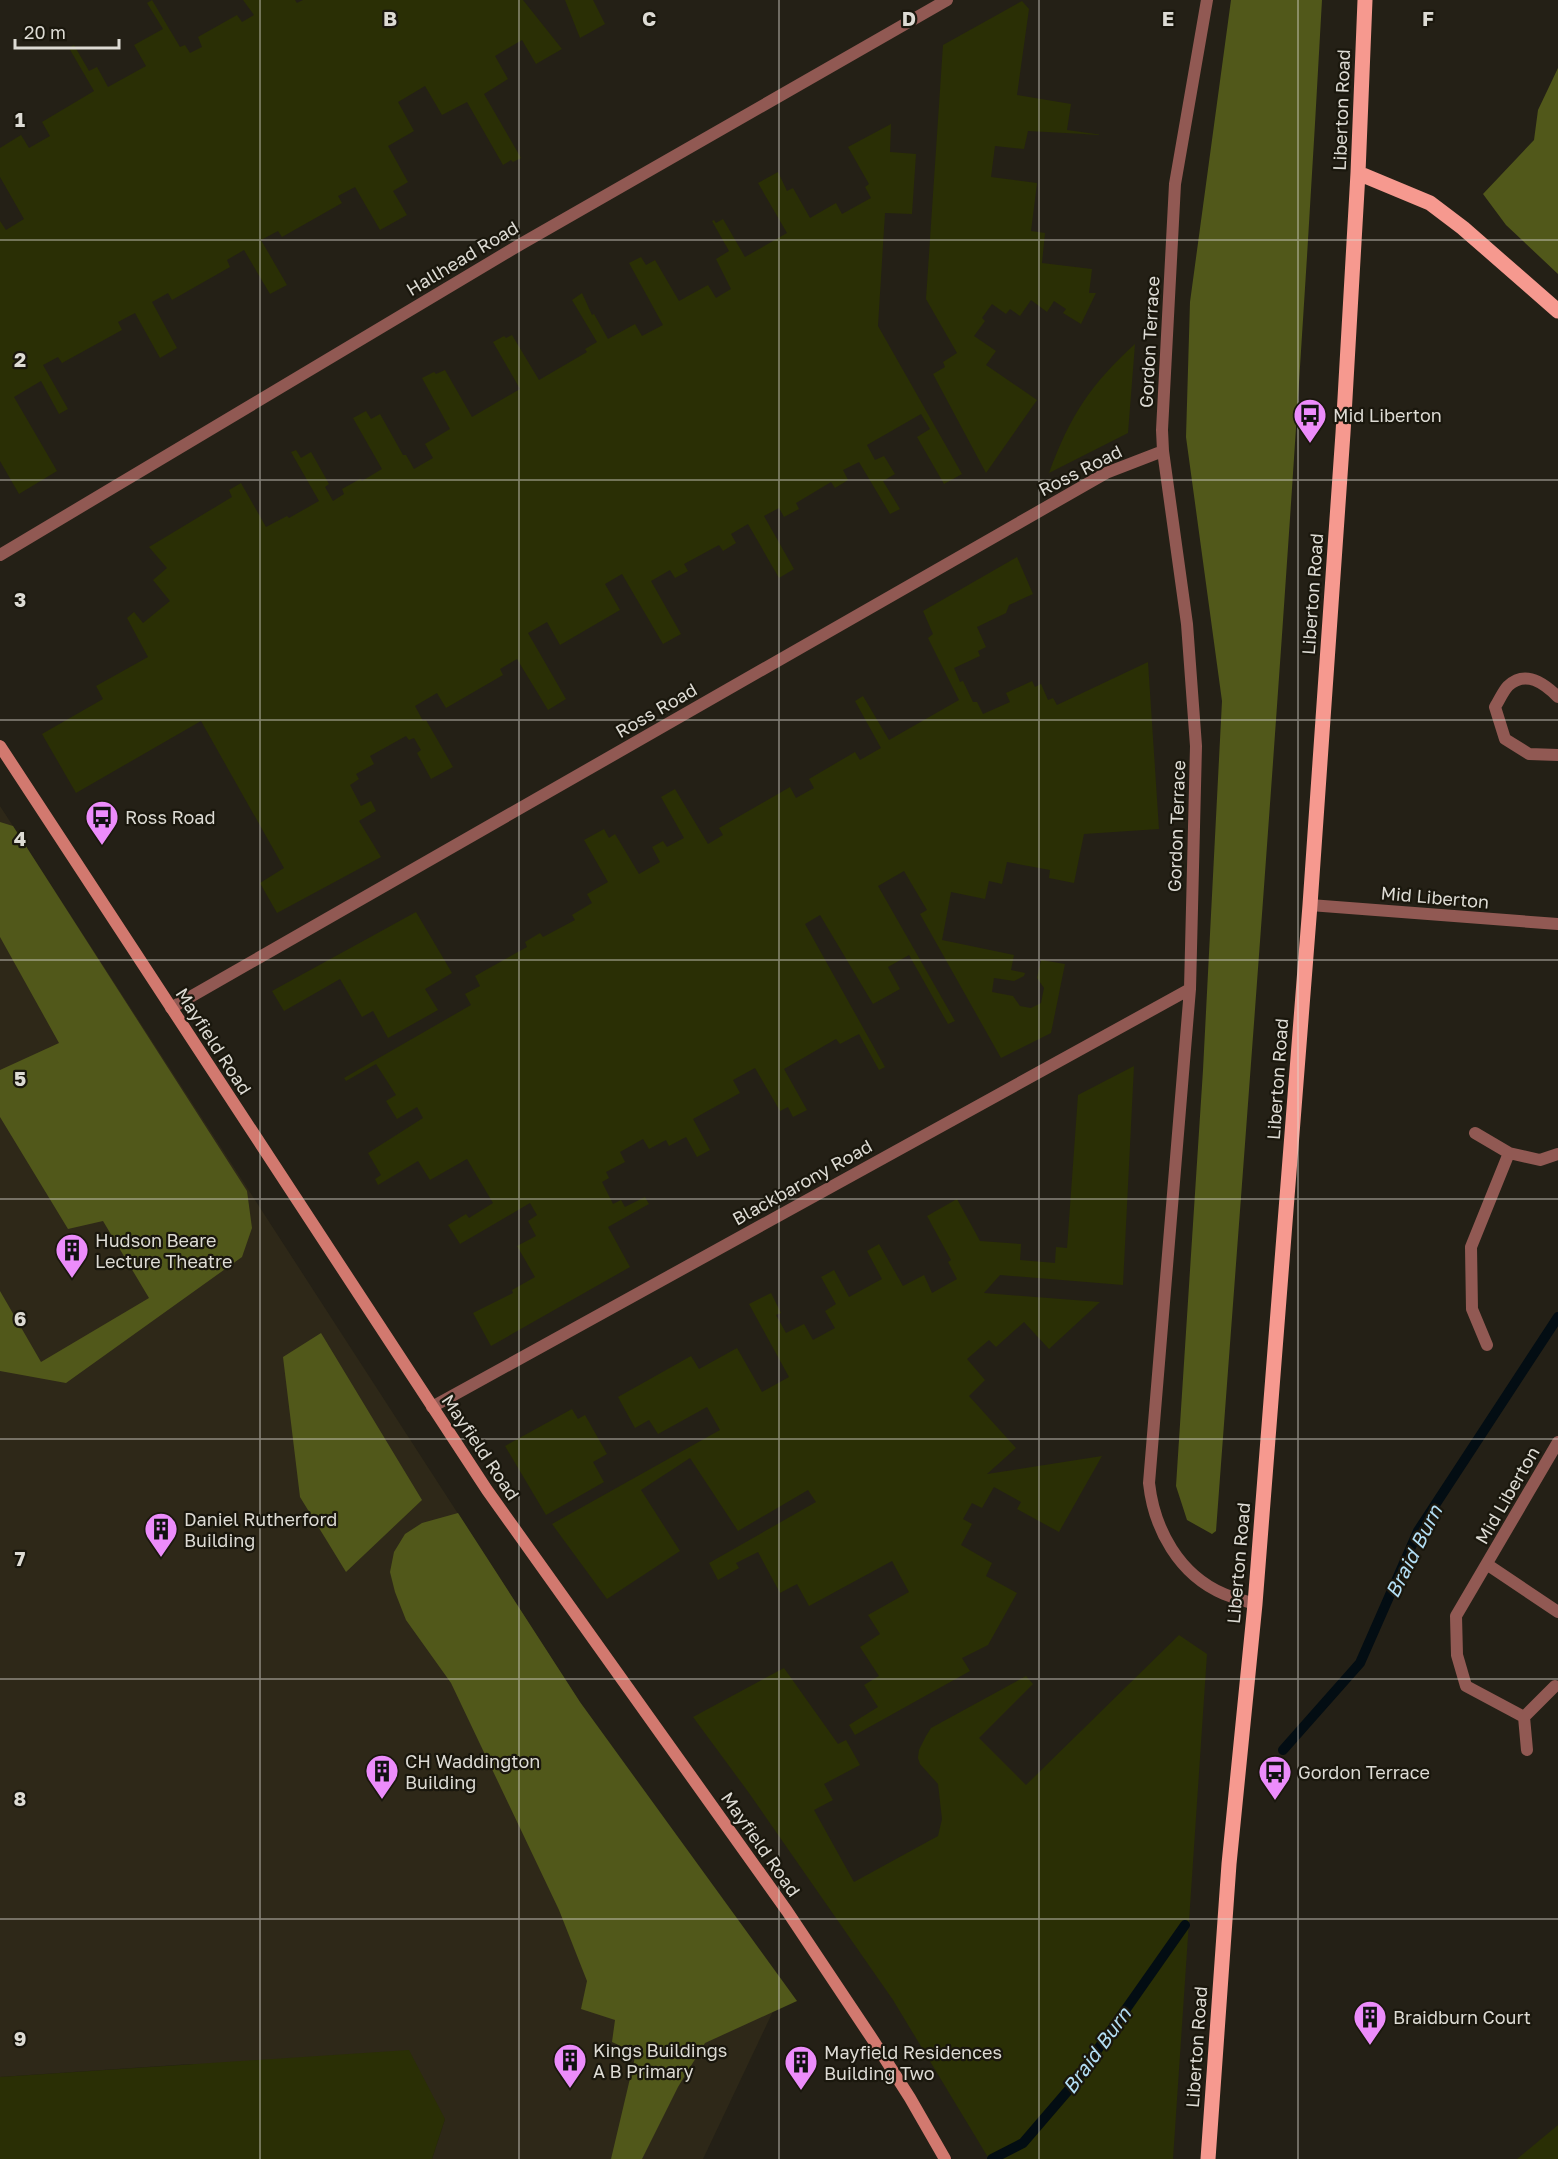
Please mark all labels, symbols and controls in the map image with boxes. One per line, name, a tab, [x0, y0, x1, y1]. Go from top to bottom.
text: B	[383, 6, 397, 30]
text: C	[642, 6, 656, 30]
text: D	[902, 6, 916, 30]
text: E	[1162, 6, 1174, 30]
text: F	[1422, 6, 1434, 30]
scale bar	[15, 12, 118, 50]
text: 20 m	[24, 21, 66, 43]
street label: Liberton Road	[1328, 49, 1354, 171]
text: 1	[15, 107, 25, 131]
street label: Hallhead Road	[402, 216, 522, 300]
street label: Gordon Terrace	[1135, 275, 1163, 409]
text: 2	[14, 347, 26, 371]
bus stop icon: Mid Liberton	[1292, 397, 1328, 444]
place label: Mid Liberton	[1333, 404, 1442, 426]
street label: Ross Road	[1035, 440, 1125, 500]
street label: Liberton Road	[1297, 533, 1327, 655]
text: 3	[14, 587, 26, 611]
street label: Ross Road	[611, 678, 701, 742]
street label: Gordon Terrace	[1163, 760, 1189, 892]
bus stop icon: Ross Road	[84, 799, 120, 846]
place label: Ross Road	[125, 806, 216, 828]
text: 4	[14, 826, 26, 850]
street label: Mid Liberton	[1380, 881, 1490, 913]
street label: Mayfield Road	[171, 984, 257, 1098]
street label: Liberton Road	[1262, 1018, 1292, 1140]
text: 5	[14, 1066, 26, 1090]
street label: Blackbarony Road	[728, 1135, 876, 1229]
place label: Hudson Beare Lecture Theatre	[95, 1229, 232, 1272]
building icon: Hudson Beare Lecture Theatre	[54, 1232, 90, 1279]
text: 6	[14, 1306, 26, 1330]
street label: Mayfield Road	[438, 1390, 524, 1504]
street label: Mid Liberton	[1470, 1442, 1544, 1548]
water label: Braid Burn	[1379, 1500, 1447, 1601]
street label: Liberton Road	[1222, 1501, 1254, 1625]
place label: Daniel Rutherford Building	[184, 1508, 337, 1551]
building icon: Daniel Rutherford Building	[143, 1511, 179, 1558]
text: 7	[15, 1546, 26, 1570]
place label: CH Waddington Building	[405, 1750, 540, 1793]
building icon: CH Waddington Building	[364, 1753, 400, 1800]
bus stop icon: Gordon Terrace	[1257, 1754, 1293, 1801]
place label: Gordon Terrace	[1298, 1761, 1430, 1783]
text: 8	[14, 1786, 26, 1810]
street label: Mayfield Road	[717, 1787, 805, 1901]
street label: Liberton Road	[1181, 1986, 1211, 2108]
building icon: Braidburn Court	[1352, 1999, 1388, 2046]
water label: Braid Burn	[1057, 2002, 1136, 2098]
place label: Braidburn Court	[1393, 2006, 1531, 2028]
text: 9	[14, 2026, 26, 2050]
place label: Kings Buildings A B Primary	[593, 2039, 727, 2082]
place label: Mayfield Residences Building Two	[824, 2041, 1002, 2084]
building icon: Kings Buildings A B Primary	[552, 2042, 588, 2089]
building icon: Mayfield Residences Building Two	[783, 2044, 819, 2091]

